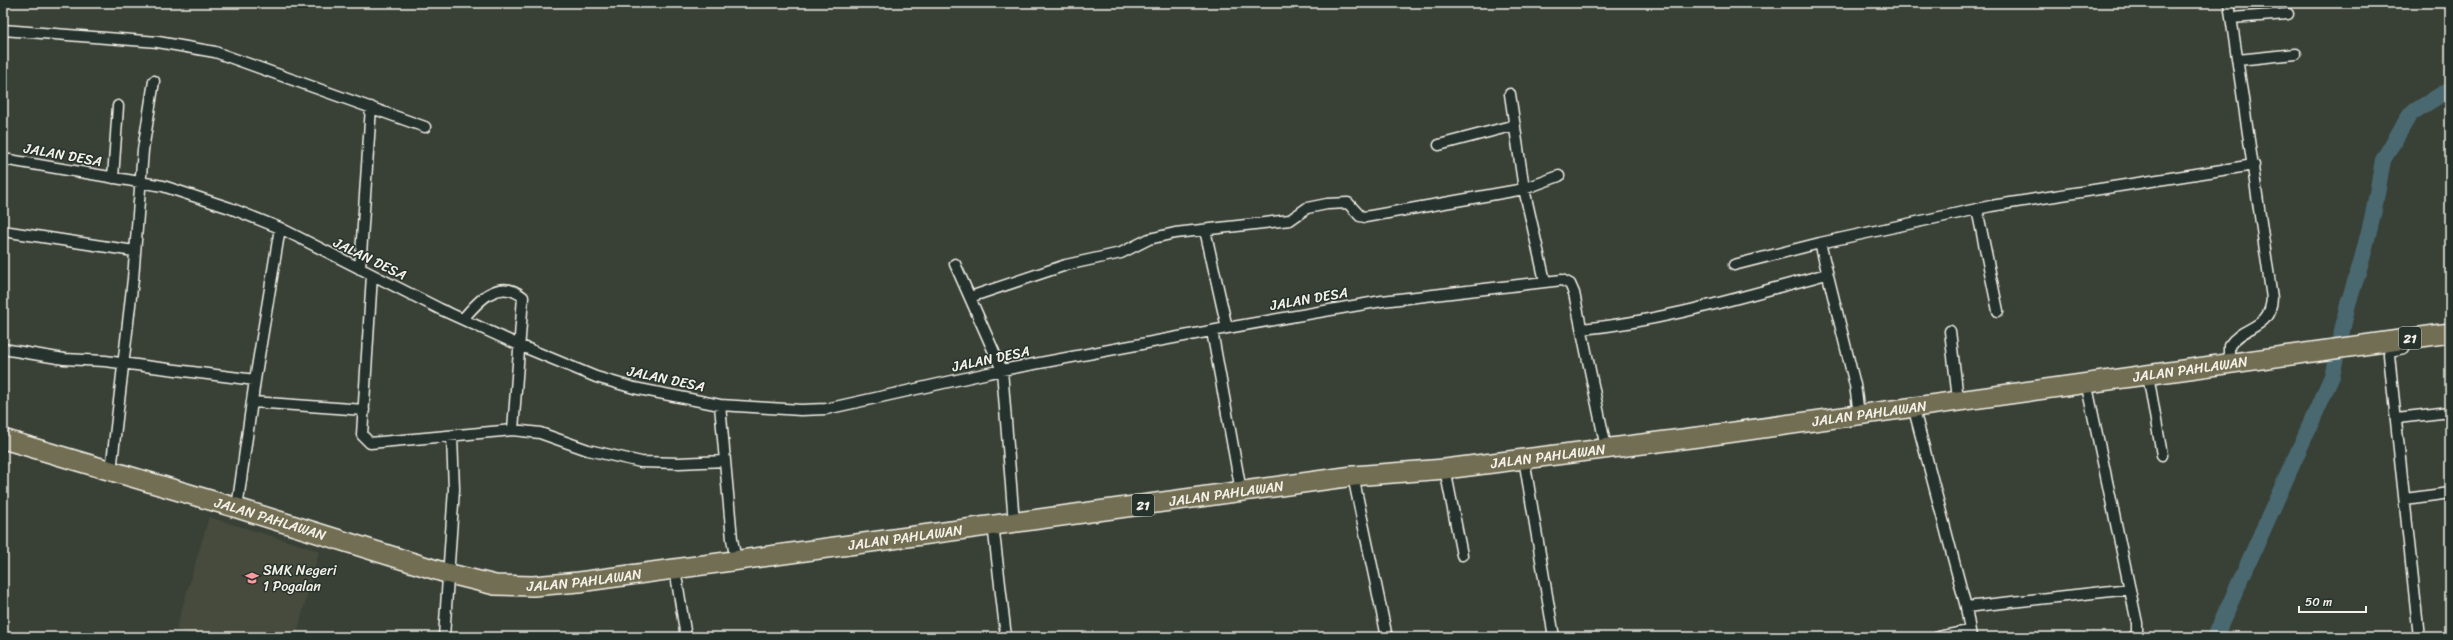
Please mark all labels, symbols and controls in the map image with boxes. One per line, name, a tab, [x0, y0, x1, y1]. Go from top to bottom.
street label: JALAN DESA	[21, 136, 104, 174]
street label: JALAN DESA	[328, 230, 411, 288]
street label: JALAN DESA	[1267, 280, 1350, 318]
road number: 21	[2399, 327, 2421, 349]
street label: JALAN DESA	[949, 339, 1032, 380]
street label: JALAN PAHLAWAN	[2130, 349, 2249, 389]
street label: JALAN DESA	[624, 358, 707, 399]
street label: JALAN PAHLAWAN	[1810, 393, 1928, 434]
street label: JALAN PAHLAWAN	[1488, 436, 1607, 476]
street label: JALAN PAHLAWAN	[1167, 473, 1286, 514]
street label: JALAN PAHLAWAN	[211, 489, 329, 548]
road number: 21	[1132, 494, 1154, 516]
street label: JALAN PAHLAWAN	[846, 517, 965, 558]
place label: SMK Negeri 1 Pogalan	[263, 558, 338, 599]
street label: JALAN PAHLAWAN	[526, 561, 643, 599]
school or university icon: SMK Negeri 1 Pogalan	[244, 570, 260, 586]
scale bar	[2299, 588, 2366, 614]
text: 50 m	[2305, 591, 2332, 613]

